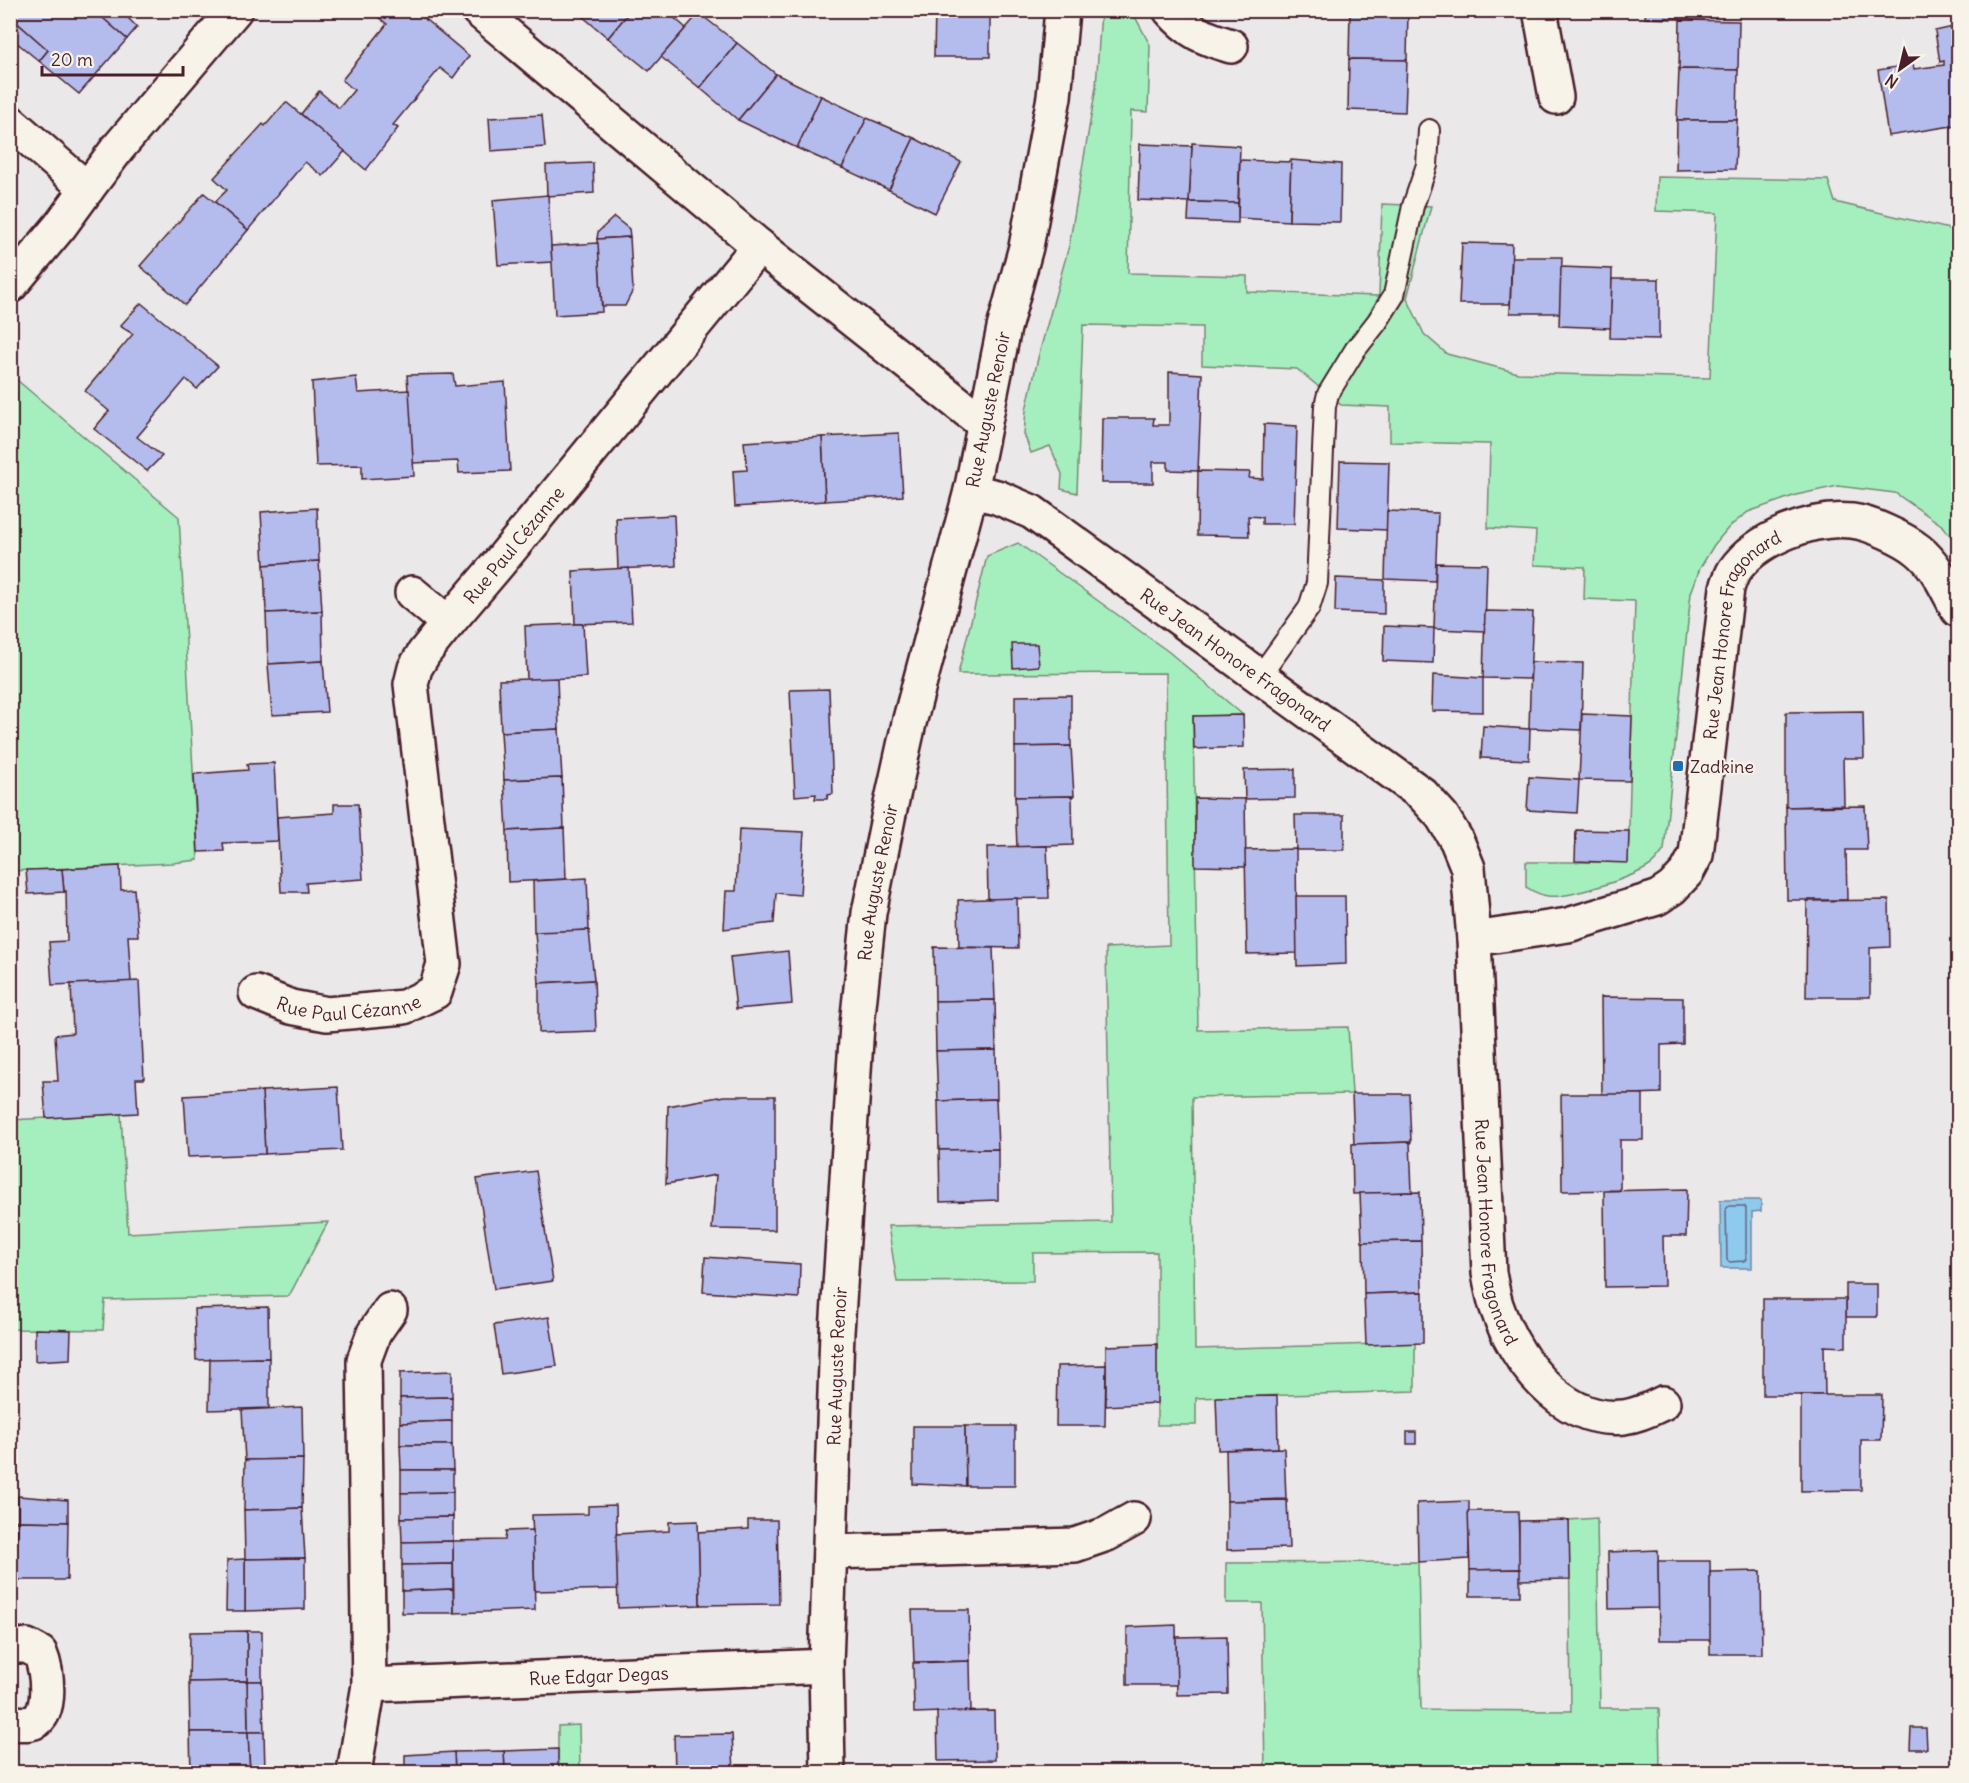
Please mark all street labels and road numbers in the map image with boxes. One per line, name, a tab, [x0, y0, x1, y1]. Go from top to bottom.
street label: Rue Auguste Renoir	[960, 329, 1015, 490]
street label: Rue Paul Cézanne	[458, 481, 569, 608]
street label: Rue Jean Honore Fragonard	[1698, 525, 1785, 741]
street label: Rue Jean Honore Fragonard	[1136, 583, 1336, 736]
street label: Rue Auguste Renoir	[852, 801, 902, 962]
street label: Rue Paul Cézanne	[273, 989, 424, 1026]
street label: Rue Jean Honore Fragonard	[1471, 1118, 1524, 1349]
street label: Rue Auguste Renoir	[822, 1285, 851, 1446]
street label: Rue Edgar Degas	[529, 1661, 669, 1690]

